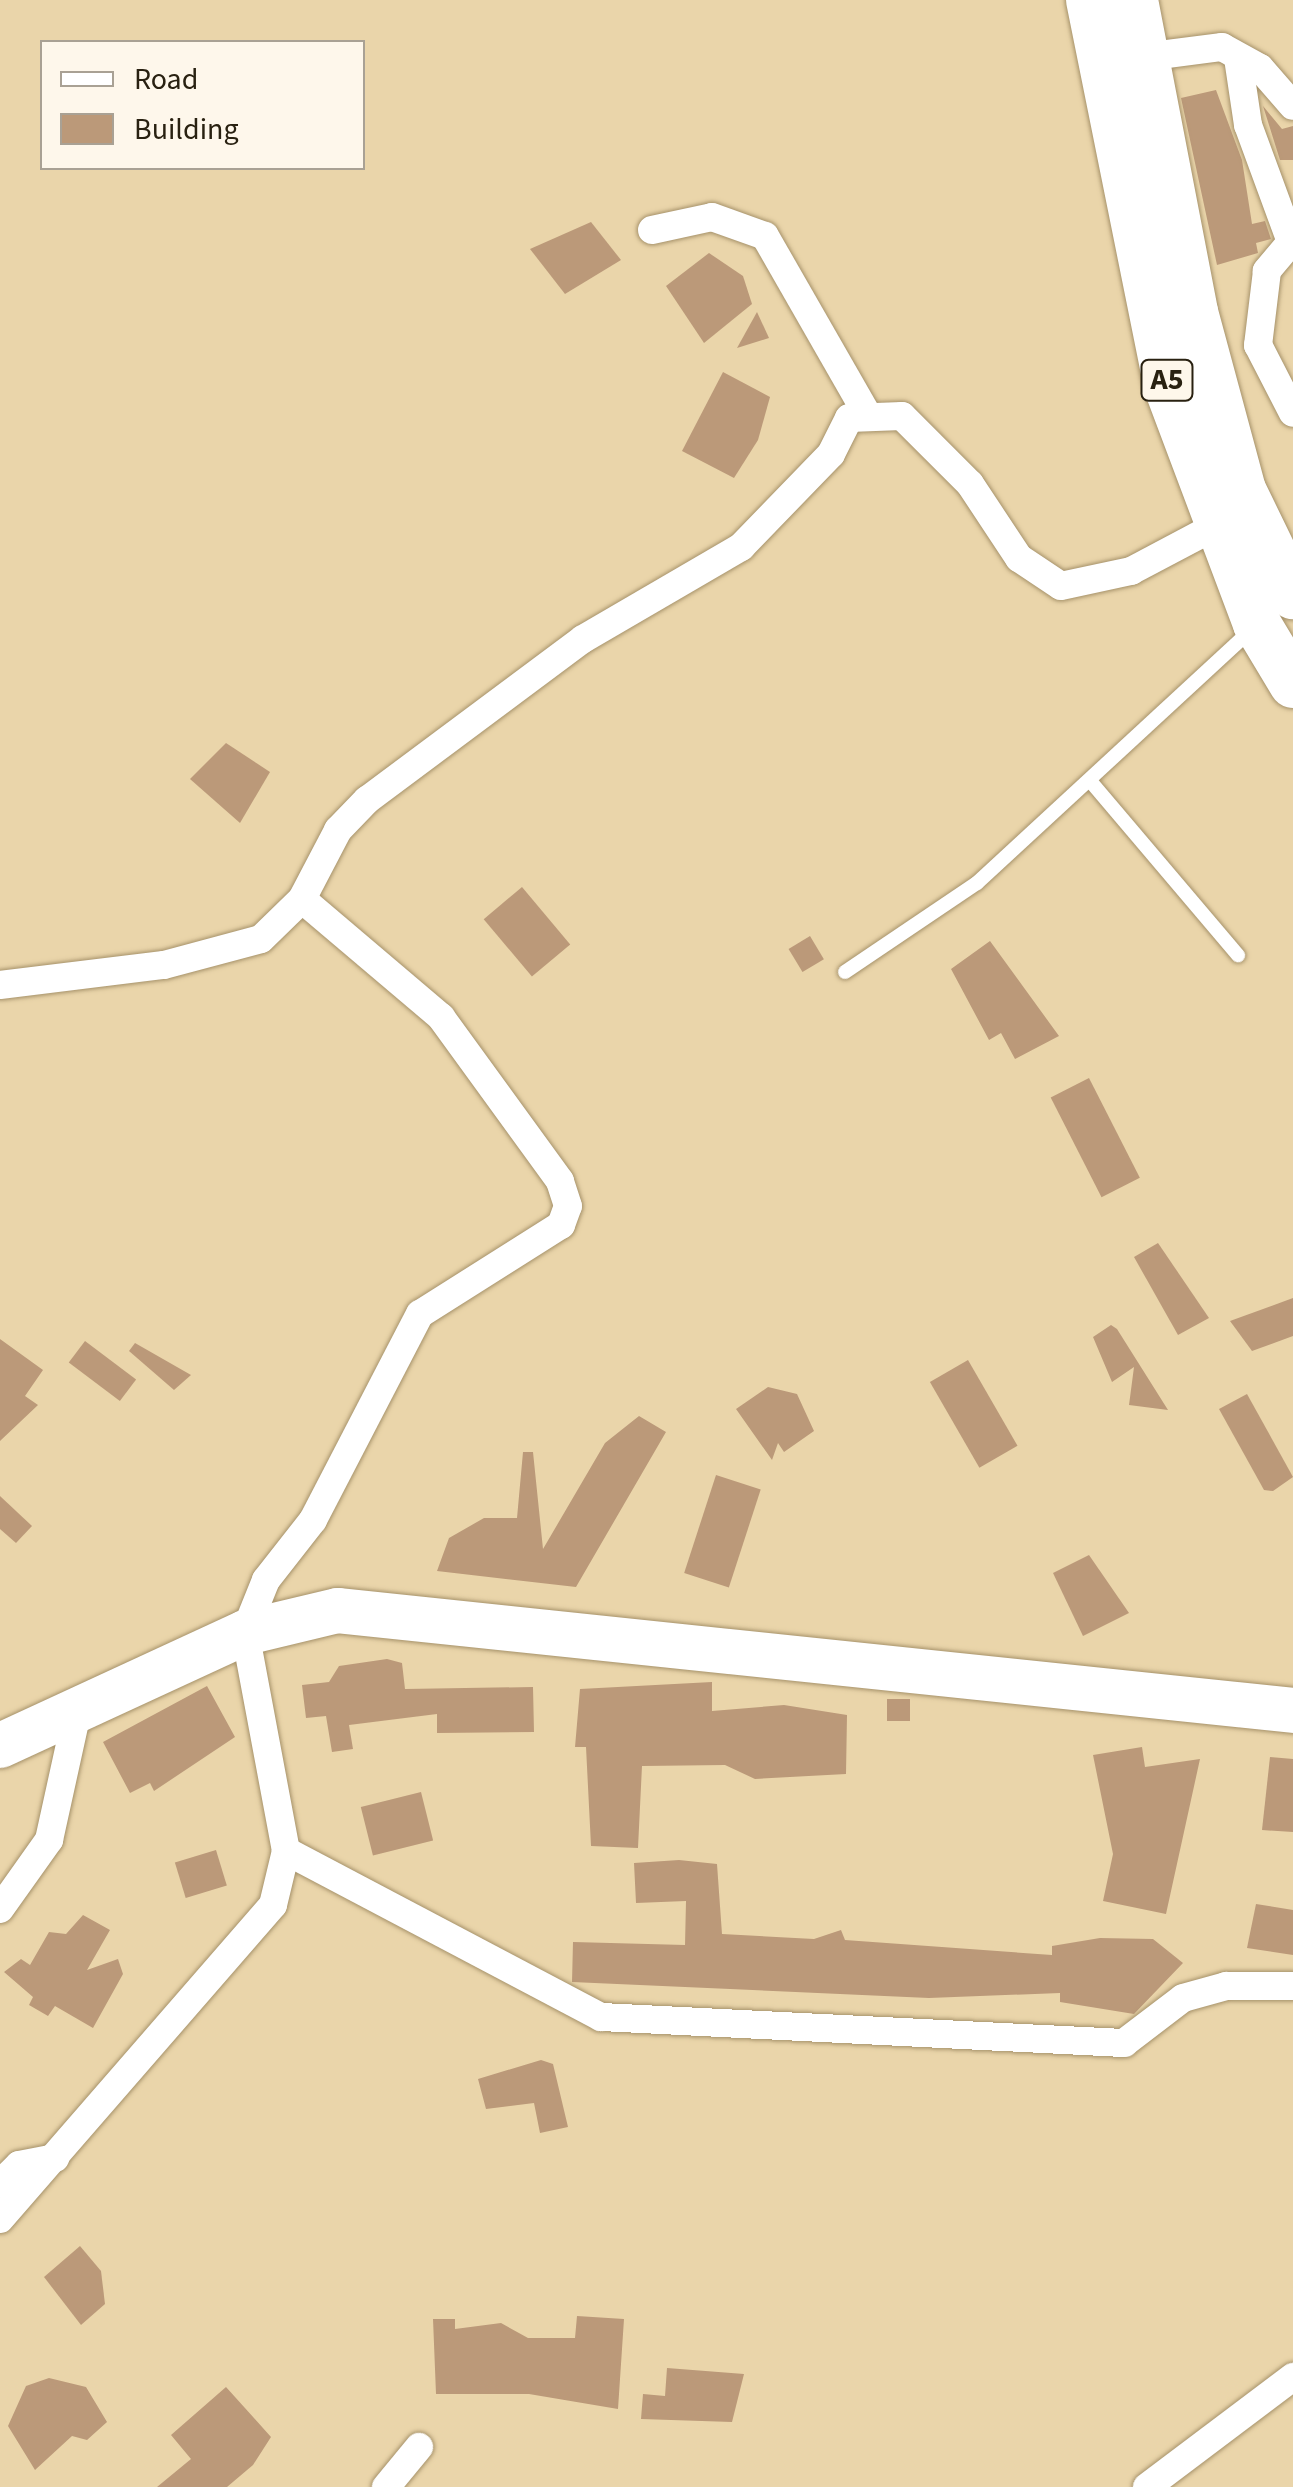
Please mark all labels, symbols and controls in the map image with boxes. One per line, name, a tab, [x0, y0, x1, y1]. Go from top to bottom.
legend	[40, 40, 365, 170]
text: Road	[134, 58, 198, 101]
text: Building	[134, 108, 239, 151]
road number: A5	[1140, 355, 1194, 405]

